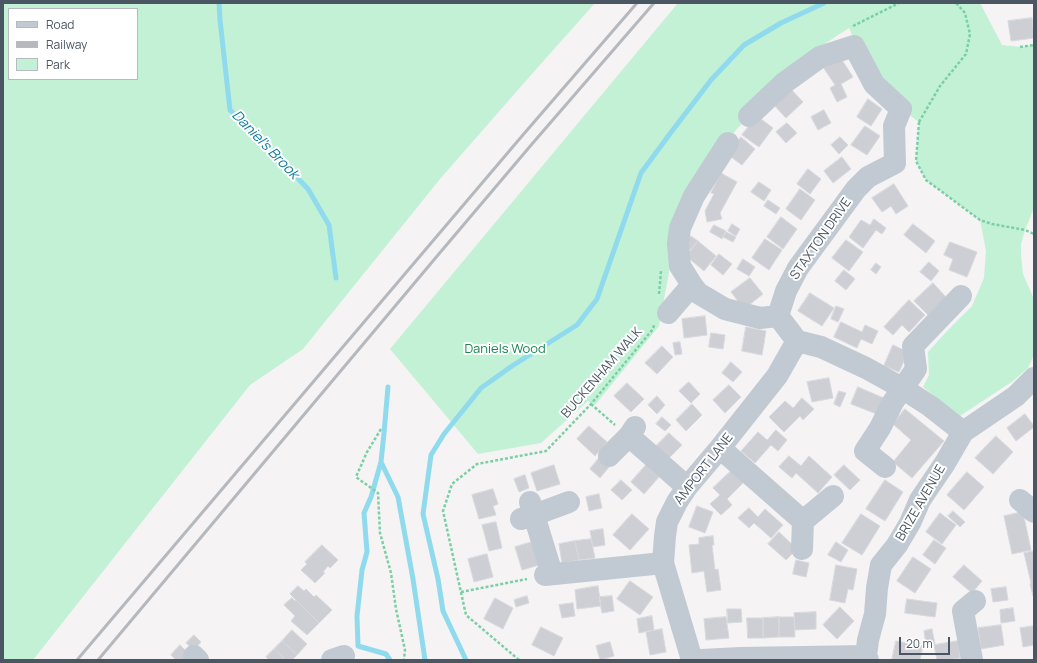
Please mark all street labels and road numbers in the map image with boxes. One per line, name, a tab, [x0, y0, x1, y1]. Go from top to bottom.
street label: STAXTON DRIVE	[787, 195, 855, 283]
street label: BUCKENHAM WALK	[558, 325, 646, 421]
street label: AMPORT LANE	[671, 430, 737, 508]
street label: BRIZE AVENUE	[893, 462, 949, 544]

